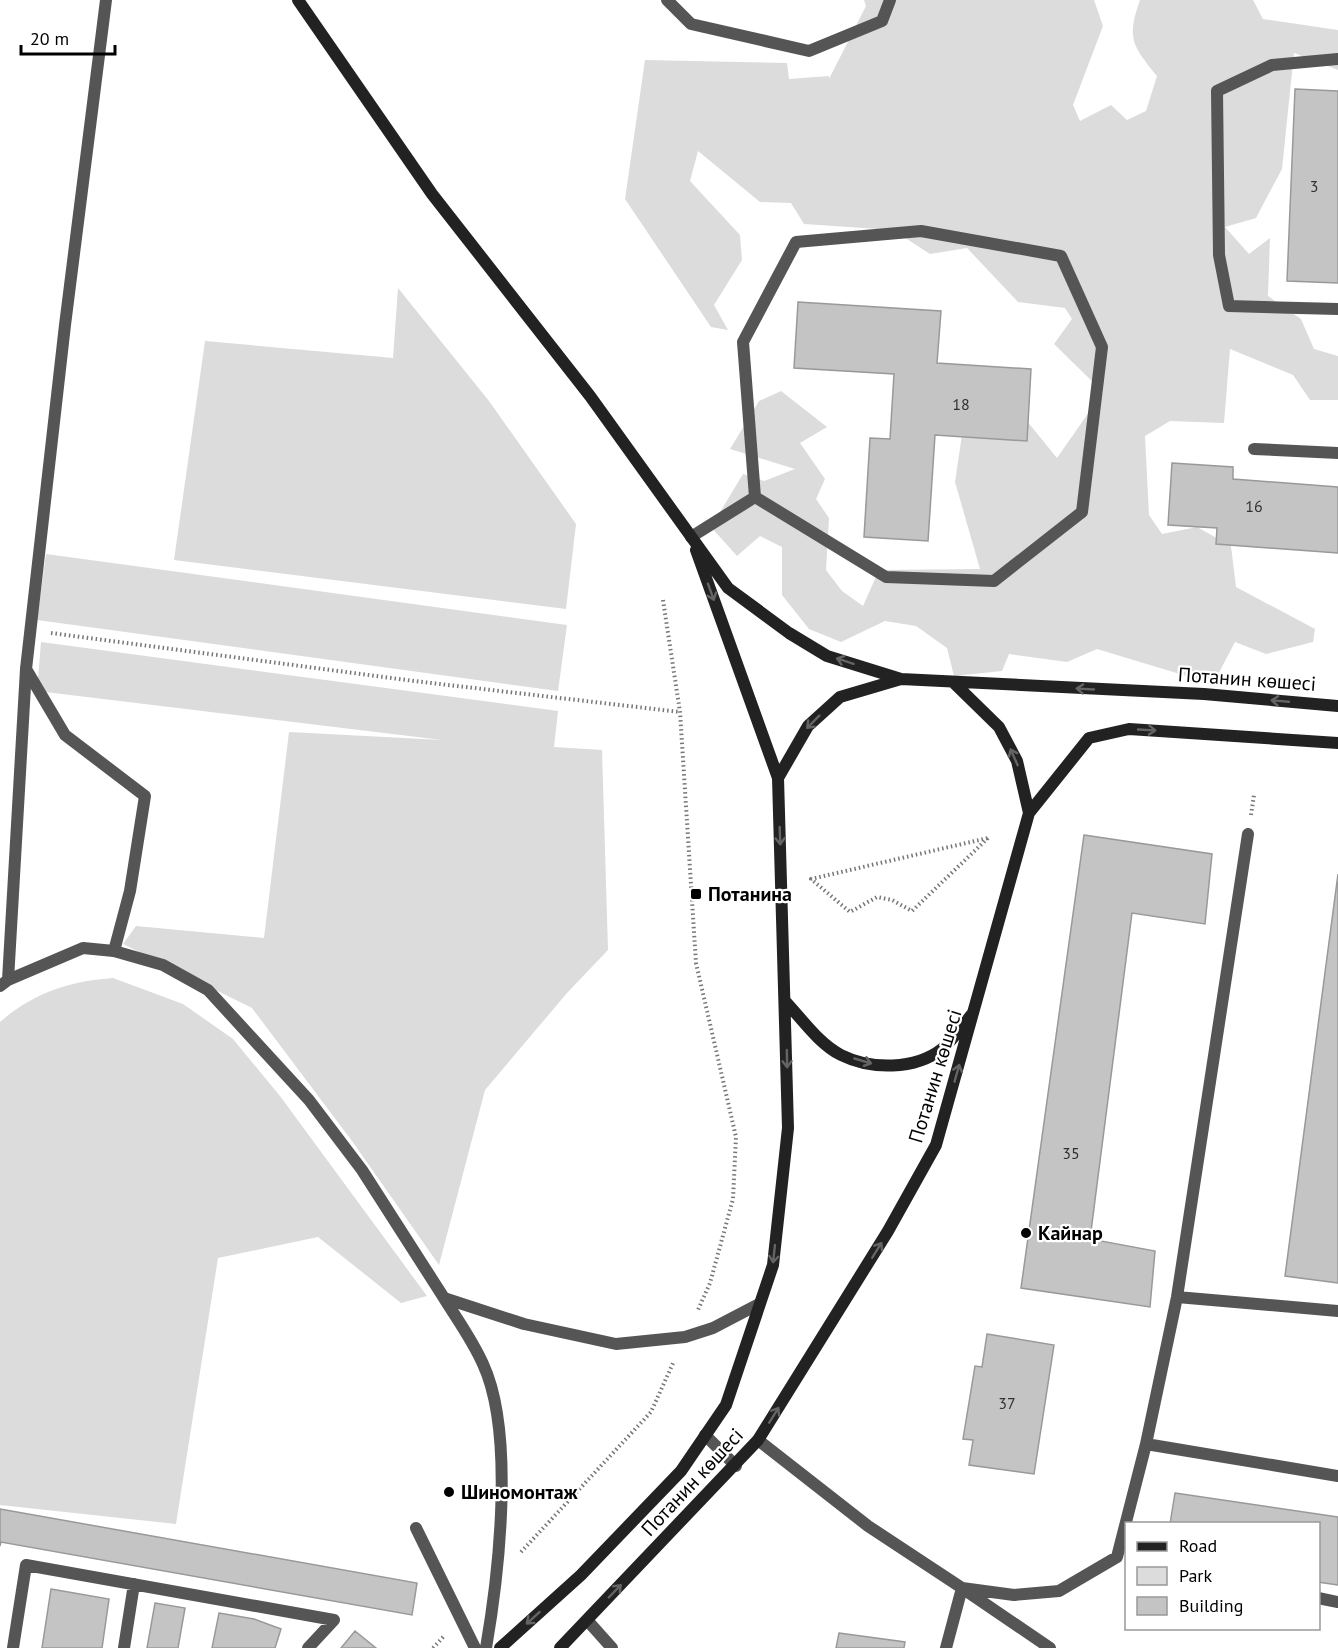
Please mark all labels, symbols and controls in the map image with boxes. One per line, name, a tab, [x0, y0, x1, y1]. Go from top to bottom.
scale bar	[21, 18, 116, 56]
text: 20 m	[30, 27, 69, 50]
house number: 3	[1310, 176, 1318, 196]
house number: 18	[952, 394, 970, 414]
house number: 16	[1245, 496, 1263, 516]
one-way arrow	[706, 582, 717, 601]
one-way arrow	[836, 655, 855, 666]
street label: Потанин көшесі	[1177, 661, 1317, 697]
one-way arrow	[1076, 683, 1096, 694]
one-way arrow	[1270, 695, 1290, 706]
one-way arrow	[805, 715, 820, 729]
one-way arrow	[1136, 724, 1156, 735]
one-way arrow	[1008, 749, 1019, 767]
one-way arrow	[774, 826, 785, 846]
place label: Потанина	[708, 881, 792, 907]
marker: Потанина	[689, 887, 703, 901]
street label: Потанин көшесі	[902, 1006, 968, 1146]
one-way arrow	[781, 1049, 792, 1069]
one-way arrow	[853, 1056, 872, 1067]
one-way arrow	[952, 1064, 963, 1083]
house number: 35	[1062, 1143, 1080, 1163]
place label: Кайнар	[1038, 1220, 1103, 1246]
marker: Кайнар	[1019, 1226, 1033, 1240]
one-way arrow	[870, 1241, 883, 1258]
one-way arrow	[768, 1243, 779, 1263]
house number: 37	[998, 1393, 1016, 1413]
one-way arrow	[768, 1407, 780, 1424]
street label: Потанин көшесі	[635, 1423, 749, 1541]
place label: Шиномонтаж	[461, 1479, 578, 1505]
marker: Шиномонтаж	[442, 1485, 456, 1499]
legend	[1125, 1522, 1320, 1630]
text: Road	[1179, 1534, 1217, 1557]
text: Park	[1179, 1564, 1212, 1587]
one-way arrow	[608, 1583, 623, 1598]
text: Building	[1179, 1594, 1243, 1617]
one-way arrow	[526, 1611, 541, 1625]

